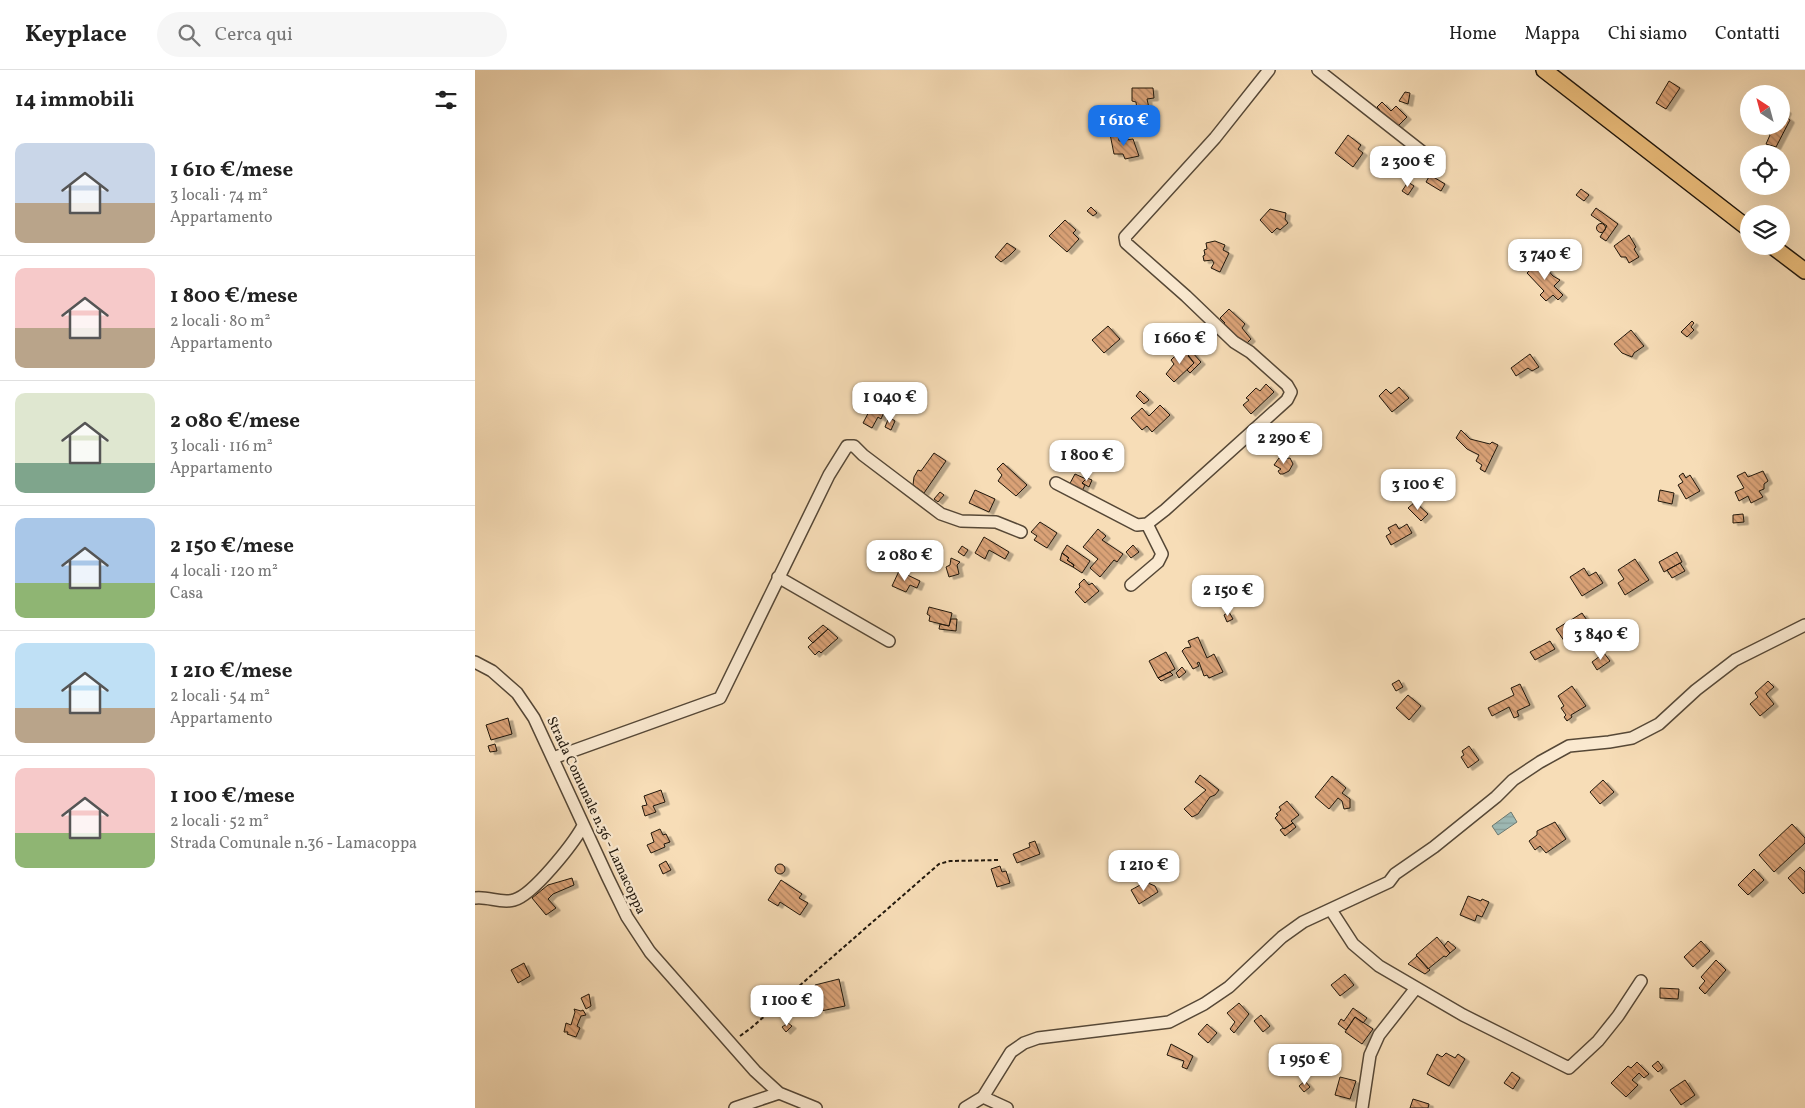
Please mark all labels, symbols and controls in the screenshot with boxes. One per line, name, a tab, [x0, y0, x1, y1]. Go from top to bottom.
search box	[157, 12, 507, 57]
text: Keyplace	[25, 18, 127, 52]
icon: search	[175, 21, 203, 49]
text: Cerca qui	[215, 22, 293, 48]
text: Home	[1449, 22, 1497, 47]
text: Mappa	[1525, 22, 1580, 47]
text: Chi siamo	[1608, 22, 1687, 47]
text: Contatti	[1715, 22, 1780, 47]
north arrow	[1740, 85, 1790, 135]
map controls	[1740, 85, 1790, 255]
text: 14 immobili	[15, 86, 134, 115]
icon: filters	[432, 86, 460, 114]
pin: 1 610 €	[1078, 104, 1170, 147]
text: 1 610 €	[1099, 110, 1149, 132]
button: locate	[1740, 145, 1790, 195]
pin: 2 300 €	[1362, 146, 1454, 188]
text: 2 300 €	[1381, 151, 1435, 173]
text: 1 610 €/mese	[170, 156, 293, 185]
icon: home	[55, 163, 115, 223]
text: 3 locali · 74 m²	[170, 185, 268, 207]
button: layers	[1740, 205, 1790, 255]
text: Appartamento	[170, 207, 272, 229]
pin: 3 740 €	[1499, 238, 1591, 281]
text: 3 740 €	[1519, 244, 1571, 266]
text: 1 800 €/mese	[170, 282, 298, 311]
icon: home	[55, 288, 115, 348]
text: 2 locali · 80 m²	[170, 311, 270, 333]
pin: 1 660 €	[1134, 322, 1226, 365]
text: 1 660 €	[1154, 328, 1206, 350]
text: Appartamento	[170, 333, 272, 355]
pin: 1 040 €	[844, 382, 936, 424]
text: 1 040 €	[863, 387, 917, 409]
text: 2 080 €/mese	[170, 407, 300, 436]
icon: home	[55, 413, 115, 473]
pin: 2 290 €	[1238, 422, 1330, 465]
text: 2 290 €	[1257, 428, 1311, 450]
text: 3 locali · 116 m²	[170, 436, 273, 458]
pin: 1 800 €	[1041, 440, 1133, 482]
text: 1 800 €	[1060, 445, 1114, 467]
text: Appartamento	[170, 458, 272, 480]
pin: 3 100 €	[1372, 468, 1464, 511]
text: 3 100 €	[1392, 474, 1444, 496]
text: 2 150 €/mese	[170, 532, 294, 561]
icon: home	[55, 538, 115, 598]
pin: 2 080 €	[859, 540, 951, 582]
text: 2 080 €	[878, 545, 932, 567]
text: 4 locali · 120 m²	[170, 561, 278, 583]
pin: 2 150 €	[1182, 574, 1274, 617]
text: 2 150 €	[1203, 580, 1253, 602]
text: Casa	[170, 583, 203, 605]
pin: 3 840 €	[1555, 618, 1647, 661]
text: 3 840 €	[1574, 624, 1628, 646]
text: 1 210 €/mese	[170, 657, 293, 686]
icon: home	[55, 663, 115, 723]
text: 2 locali · 54 m²	[170, 686, 270, 708]
text: Appartamento	[170, 708, 272, 730]
street label: Strada Comunale n.36 - Lamacoppa	[541, 714, 650, 918]
text: 1 100 €/mese	[170, 782, 295, 811]
icon: home	[55, 788, 115, 848]
text: 2 locali · 52 m²	[170, 811, 269, 833]
text: Strada Comunale n.36 - Lamacoppa	[170, 833, 417, 855]
pin: 1 210 €	[1098, 850, 1190, 892]
text: 1 210 €	[1119, 855, 1169, 877]
pin: 1 100 €	[741, 984, 833, 1027]
text: 1 100 €	[762, 990, 812, 1012]
pin: 1 950 €	[1259, 1044, 1351, 1086]
text: 1 950 €	[1280, 1049, 1330, 1071]

